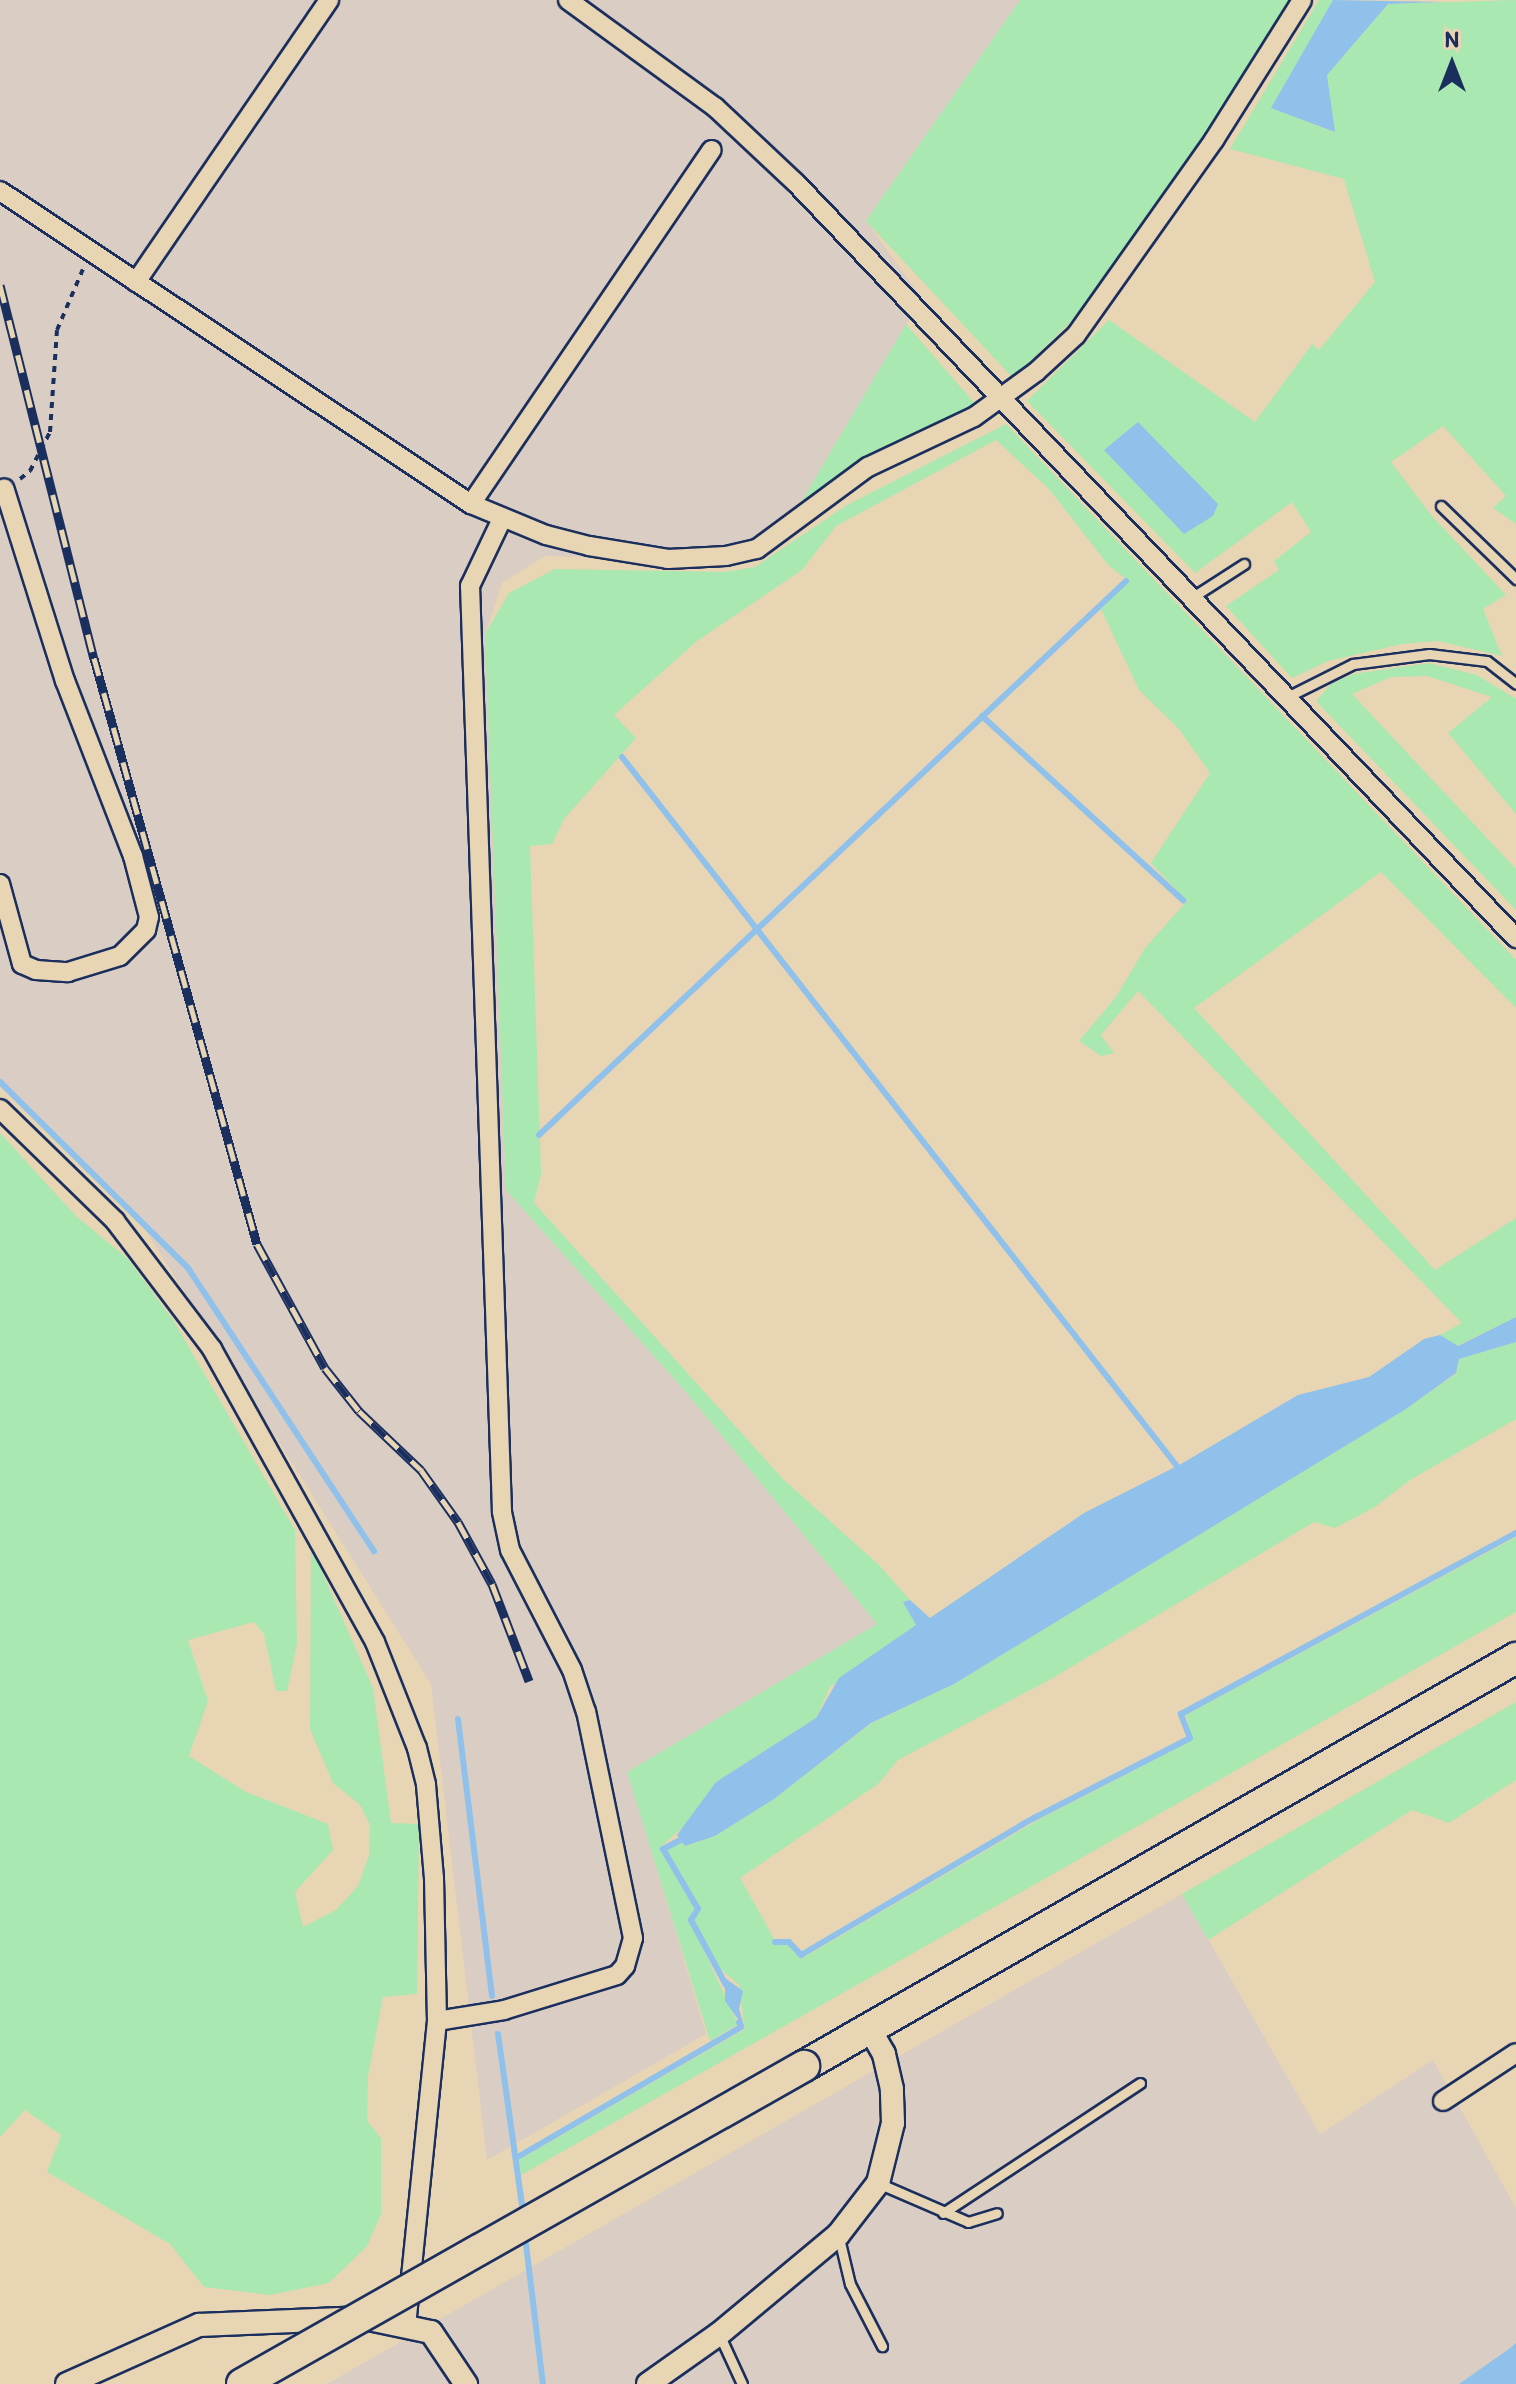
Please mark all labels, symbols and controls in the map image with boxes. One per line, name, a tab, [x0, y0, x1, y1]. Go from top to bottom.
north arrow	[1412, 24, 1492, 104]
text: N	[1445, 26, 1459, 53]

